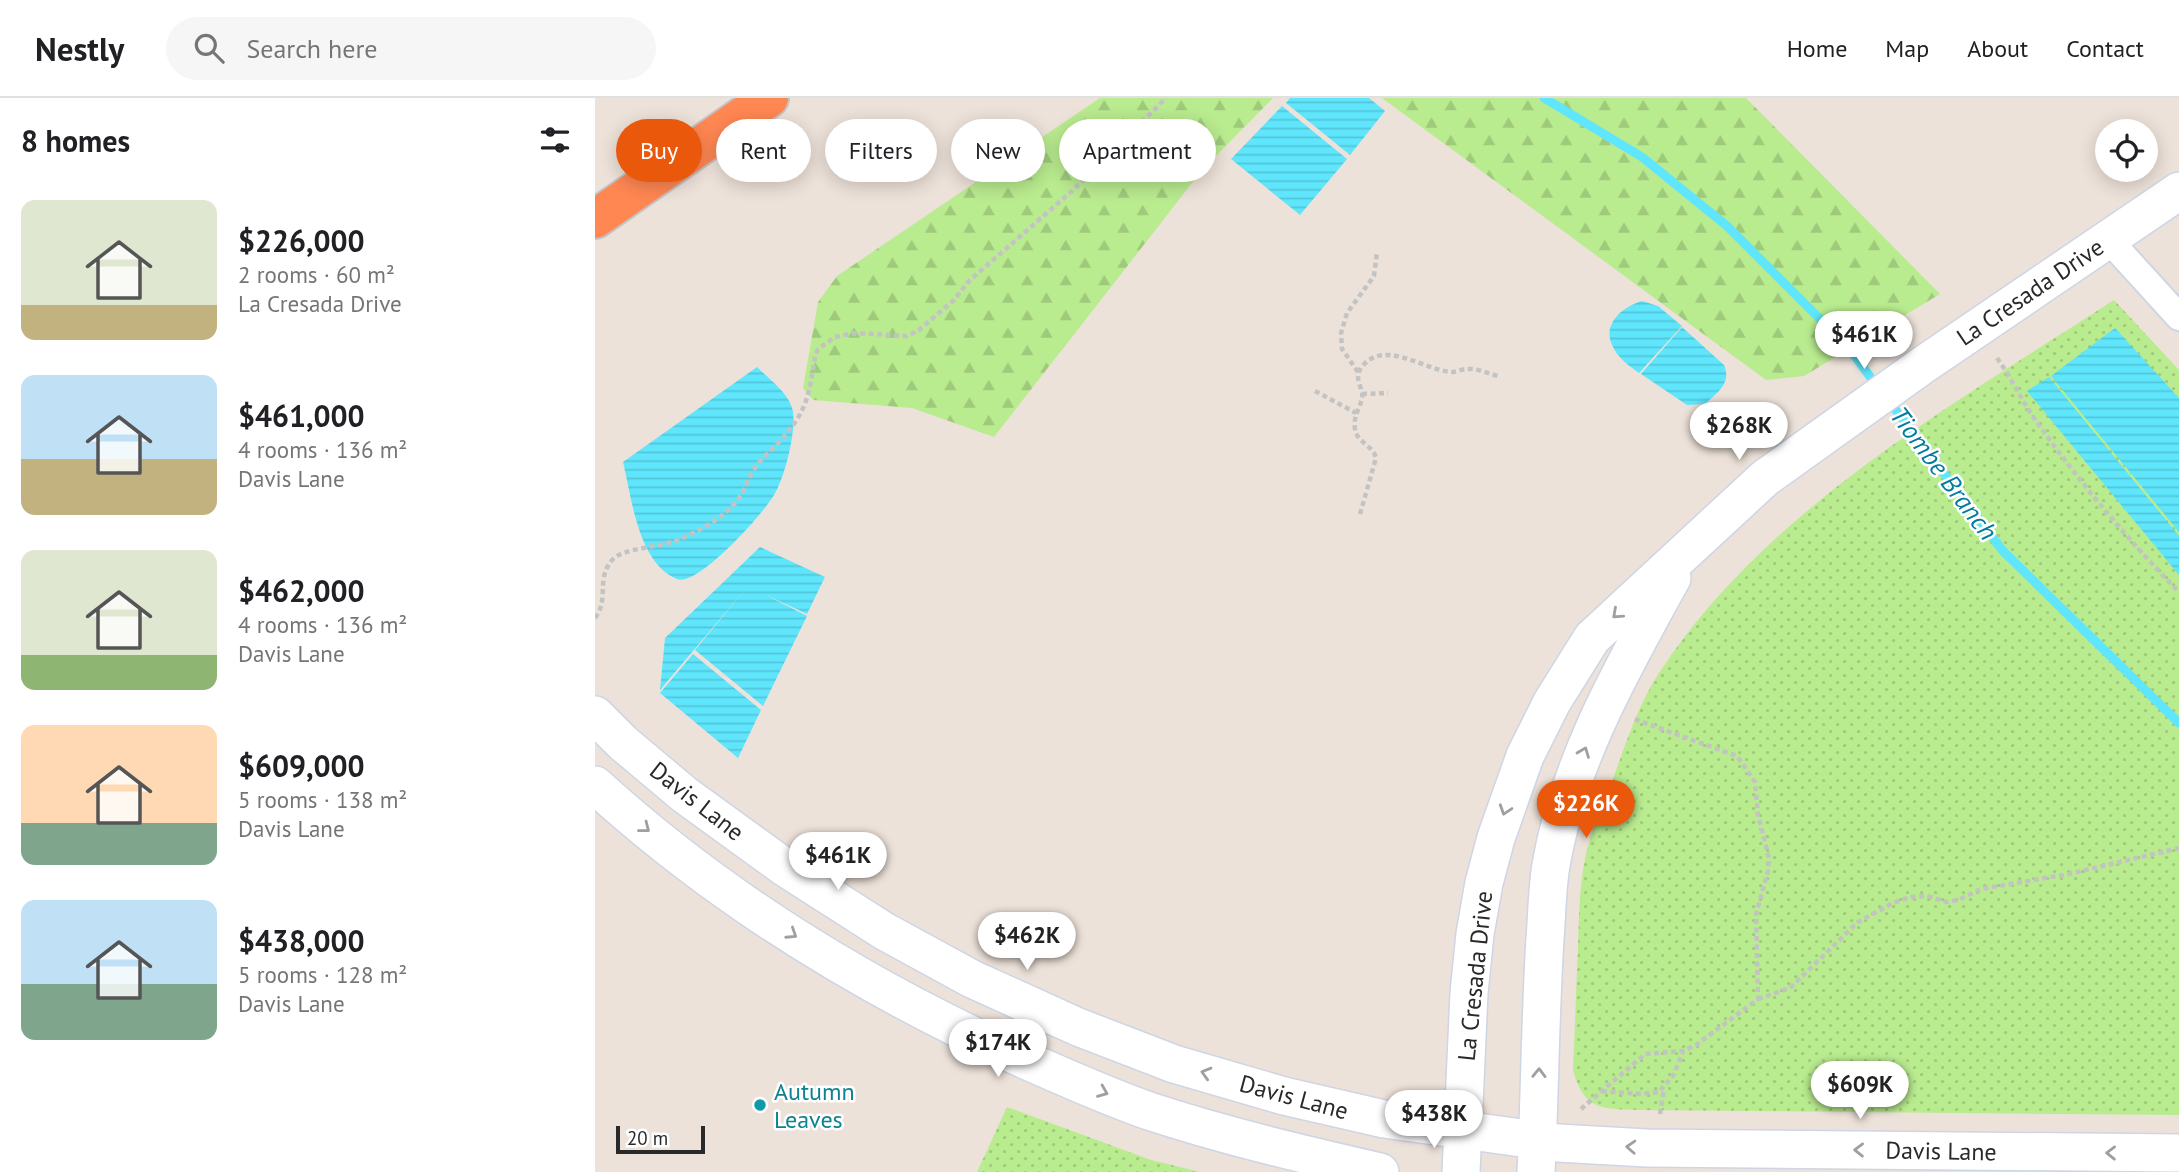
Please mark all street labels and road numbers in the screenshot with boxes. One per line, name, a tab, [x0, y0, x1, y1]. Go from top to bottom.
street label: La Cresada Drive	[1950, 231, 2110, 353]
street label: Davis Lane	[644, 755, 750, 847]
street label: La Cresada Drive	[1451, 889, 1499, 1063]
street label: Davis Lane	[1236, 1068, 1352, 1126]
street label: Davis Lane	[1885, 1135, 1997, 1167]

